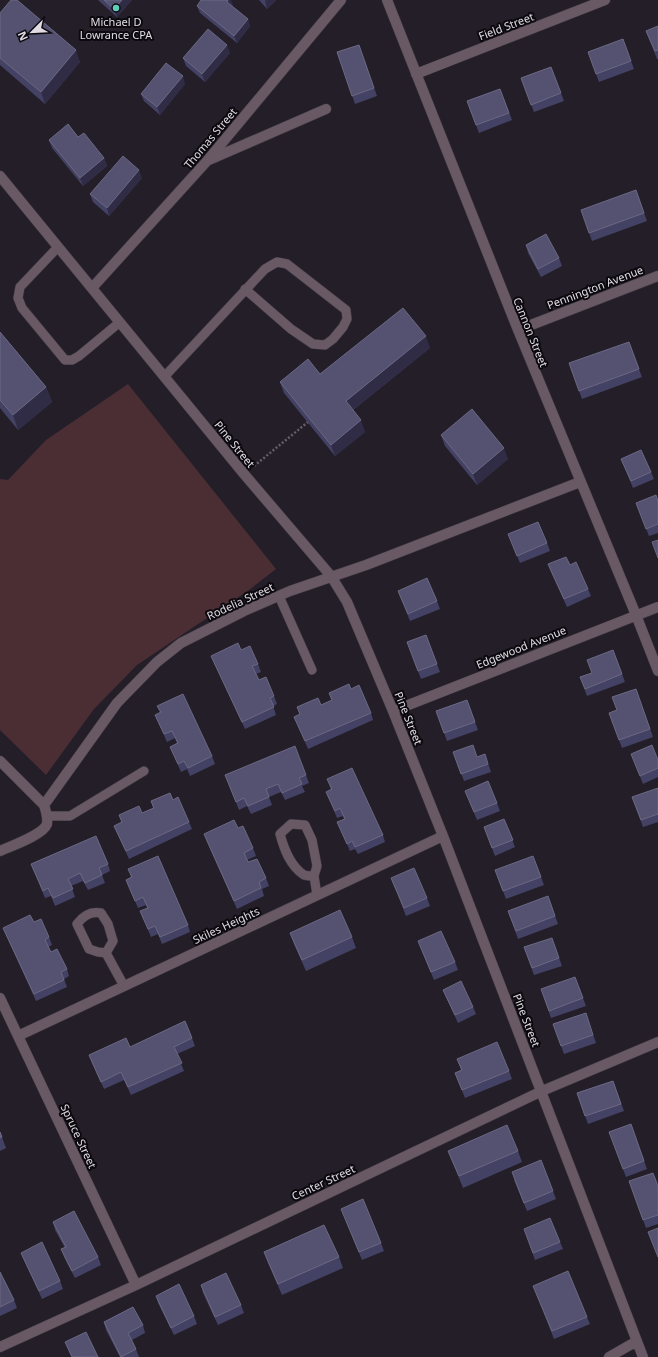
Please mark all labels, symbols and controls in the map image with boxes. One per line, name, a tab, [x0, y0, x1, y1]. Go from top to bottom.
marker: Michael D Lowrance CPA	[111, 3, 121, 13]
street label: Field Street	[476, 9, 536, 43]
north arrow	[12, 12, 52, 52]
place label: Michael D Lowrance CPA	[80, 14, 153, 42]
text: N	[14, 29, 31, 43]
street label: Thomas Street	[180, 104, 240, 171]
street label: Pennington Avenue	[545, 262, 645, 312]
street label: Cannon Street	[510, 295, 552, 369]
street label: Pine Street	[212, 417, 258, 471]
street label: Rodelia Street	[204, 579, 276, 623]
street label: Edgewood Avenue	[474, 622, 568, 672]
street label: Pine Street	[392, 689, 426, 747]
street label: Skiles Heights	[190, 903, 262, 947]
street label: Pine Street	[510, 991, 544, 1049]
street label: Spruce Street	[58, 1101, 100, 1171]
street label: Center Street	[289, 1161, 357, 1203]

